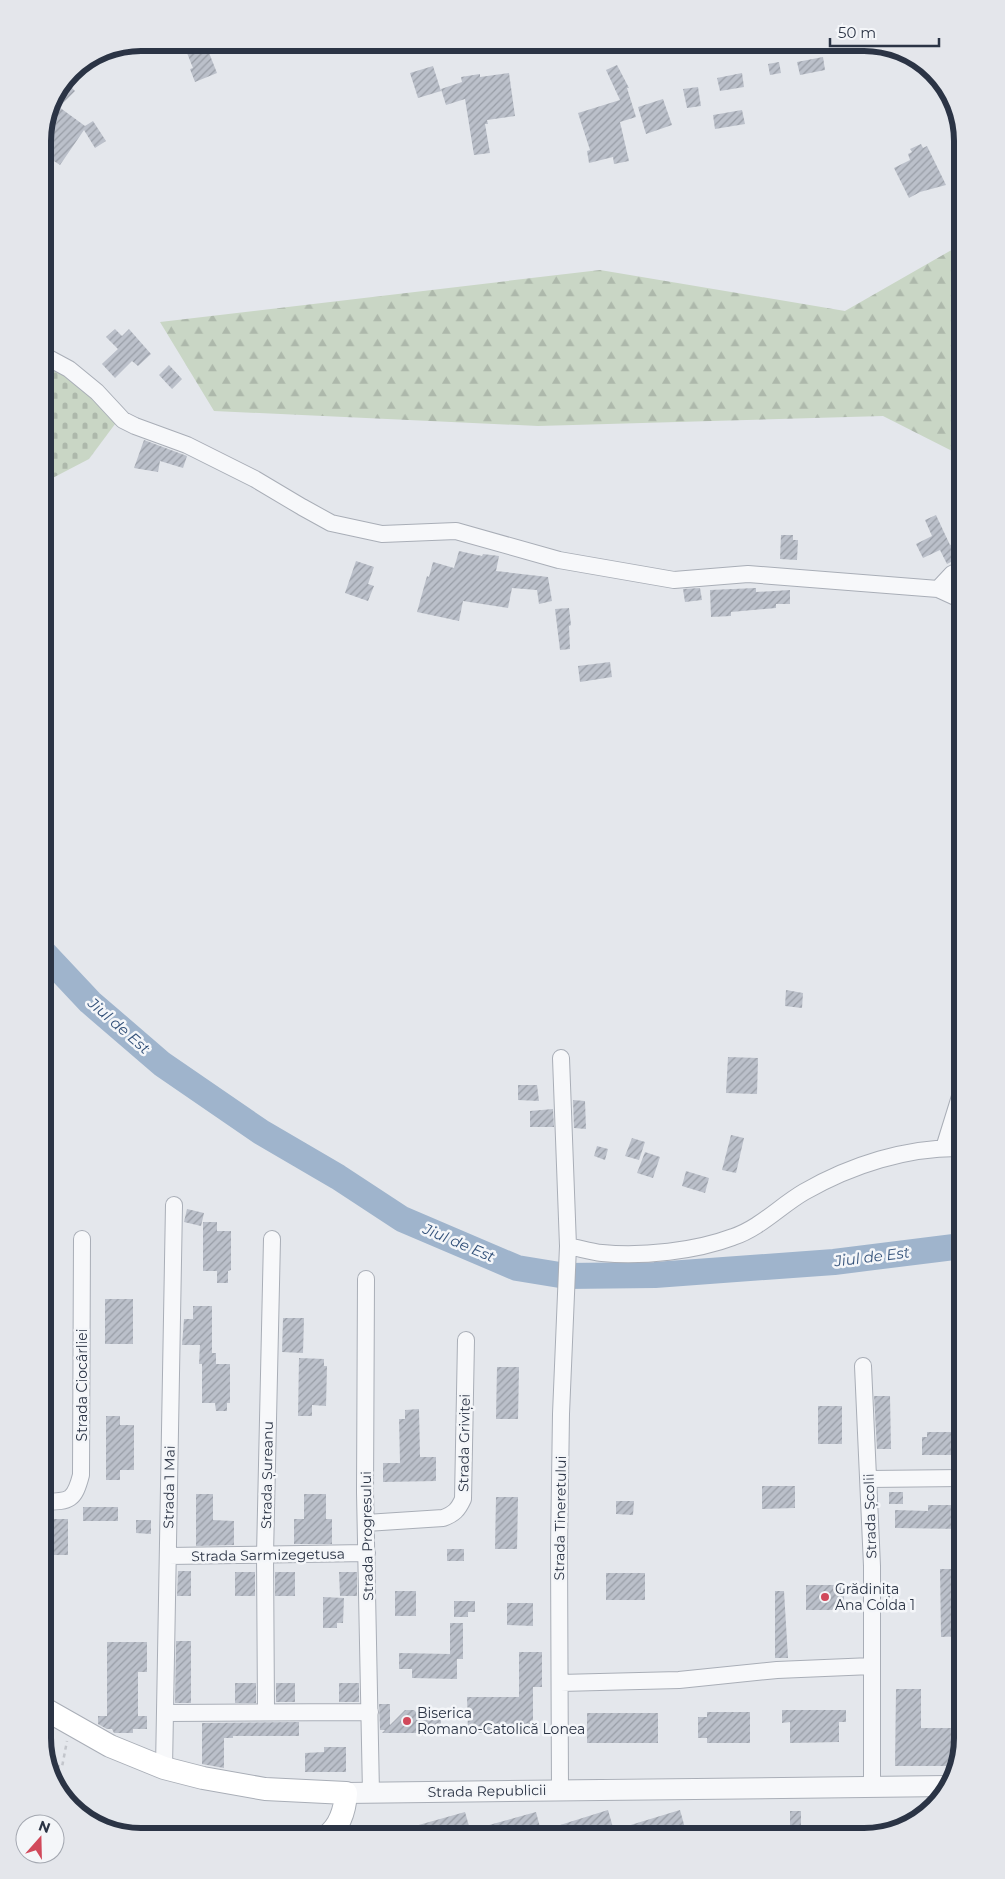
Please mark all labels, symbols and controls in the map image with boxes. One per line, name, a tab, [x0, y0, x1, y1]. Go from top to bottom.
scale bar	[830, 15, 939, 47]
text: 50 m	[838, 23, 876, 42]
water label: Jiul de Est	[84, 993, 154, 1058]
water label: Jiul de Est	[420, 1219, 498, 1266]
water label: Jiul de Est	[832, 1242, 911, 1271]
street label: Strada Ciocârliei	[73, 1329, 91, 1441]
street label: Strada Griviței	[454, 1394, 475, 1492]
street label: Strada Șureanu	[257, 1421, 278, 1529]
street label: Strada 1 Mai	[159, 1445, 179, 1529]
street label: Strada Tineretului	[550, 1456, 570, 1580]
street label: Strada Progresului	[357, 1471, 377, 1601]
street label: Strada Școlii	[860, 1473, 881, 1559]
street label: Strada Sarmizegetusa	[191, 1545, 345, 1565]
place label: Grădinița Ana Colda 1	[835, 1580, 915, 1614]
marker: Grădinița Ana Colda 1	[819, 1591, 831, 1603]
place label: Biserica Romano-Catolică Lonea	[417, 1704, 585, 1738]
marker: Biserica Romano-Catolică Lonea	[401, 1715, 413, 1727]
street label: Strada Republicii	[427, 1781, 547, 1801]
north arrow	[15, 1814, 65, 1864]
text: N	[36, 1816, 53, 1837]

